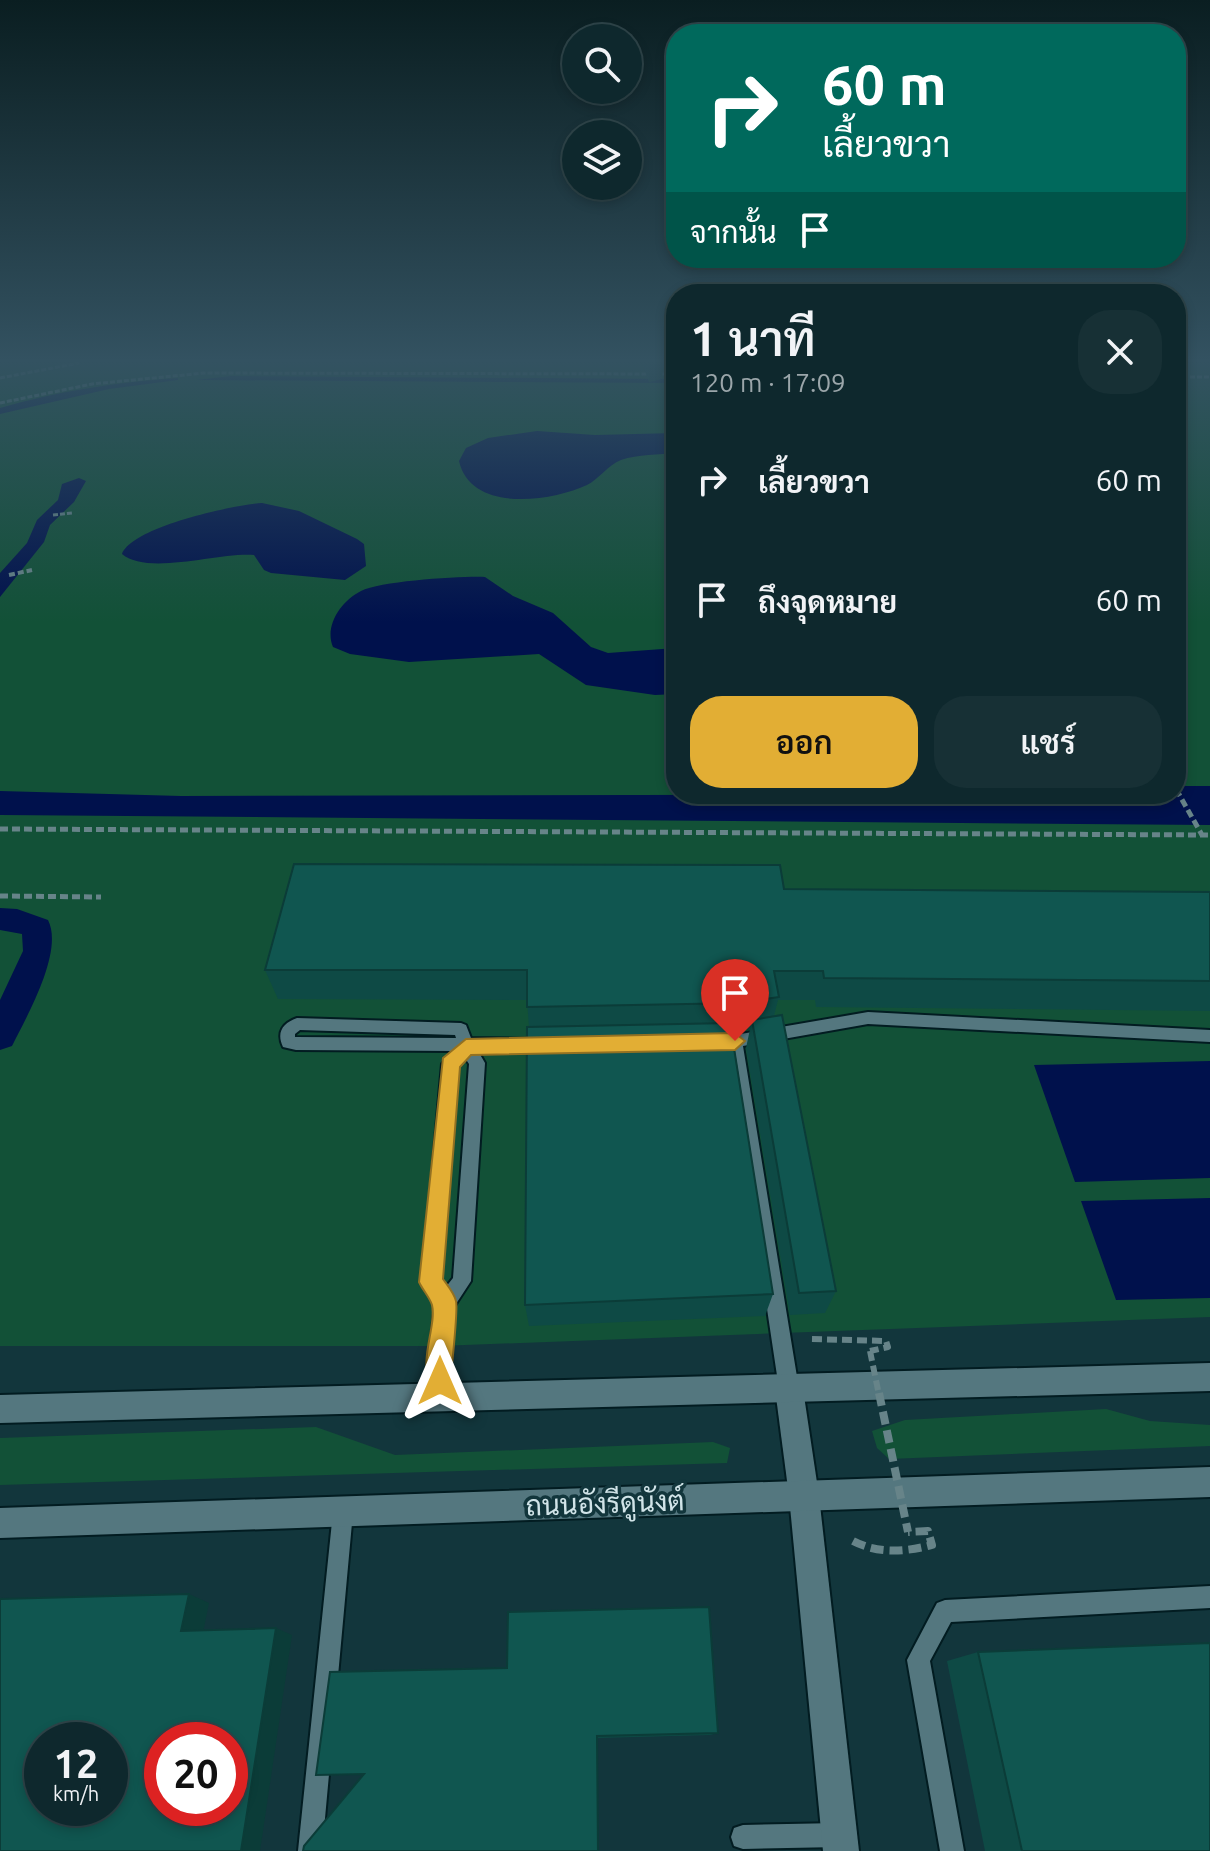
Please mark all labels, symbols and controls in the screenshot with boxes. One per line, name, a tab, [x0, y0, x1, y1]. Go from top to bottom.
map controls	[562, 24, 642, 200]
button: search	[562, 24, 642, 104]
text: 60 m	[822, 53, 947, 116]
icon: right	[690, 56, 794, 160]
button: layers	[562, 120, 642, 200]
text: เลี้ยวขวา	[822, 123, 950, 164]
icon: arrive	[793, 208, 837, 252]
text: จากนั้น	[690, 215, 777, 249]
button: close	[1078, 310, 1162, 394]
text: 1 นาที	[690, 311, 816, 365]
text: 120 m · 17:09	[690, 368, 846, 397]
icon: right	[690, 458, 734, 502]
text: 60 m	[1095, 463, 1162, 497]
text: เลี้ยวขวา	[758, 465, 870, 499]
icon: arrive	[690, 578, 734, 622]
text: 60 m	[1095, 583, 1162, 617]
text: ถึงจุดหมาย	[758, 585, 897, 619]
button: ออก	[690, 696, 918, 788]
button: แชร์	[934, 696, 1162, 788]
pin	[701, 959, 769, 1041]
icon: arrive	[713, 971, 757, 1015]
position arrow	[398, 1339, 482, 1423]
street label: ถนนอังรีดูนังต์	[525, 1481, 685, 1526]
speed limit sign: 20	[144, 1722, 248, 1826]
text: 12	[53, 1741, 99, 1786]
text: km/h	[53, 1782, 99, 1805]

